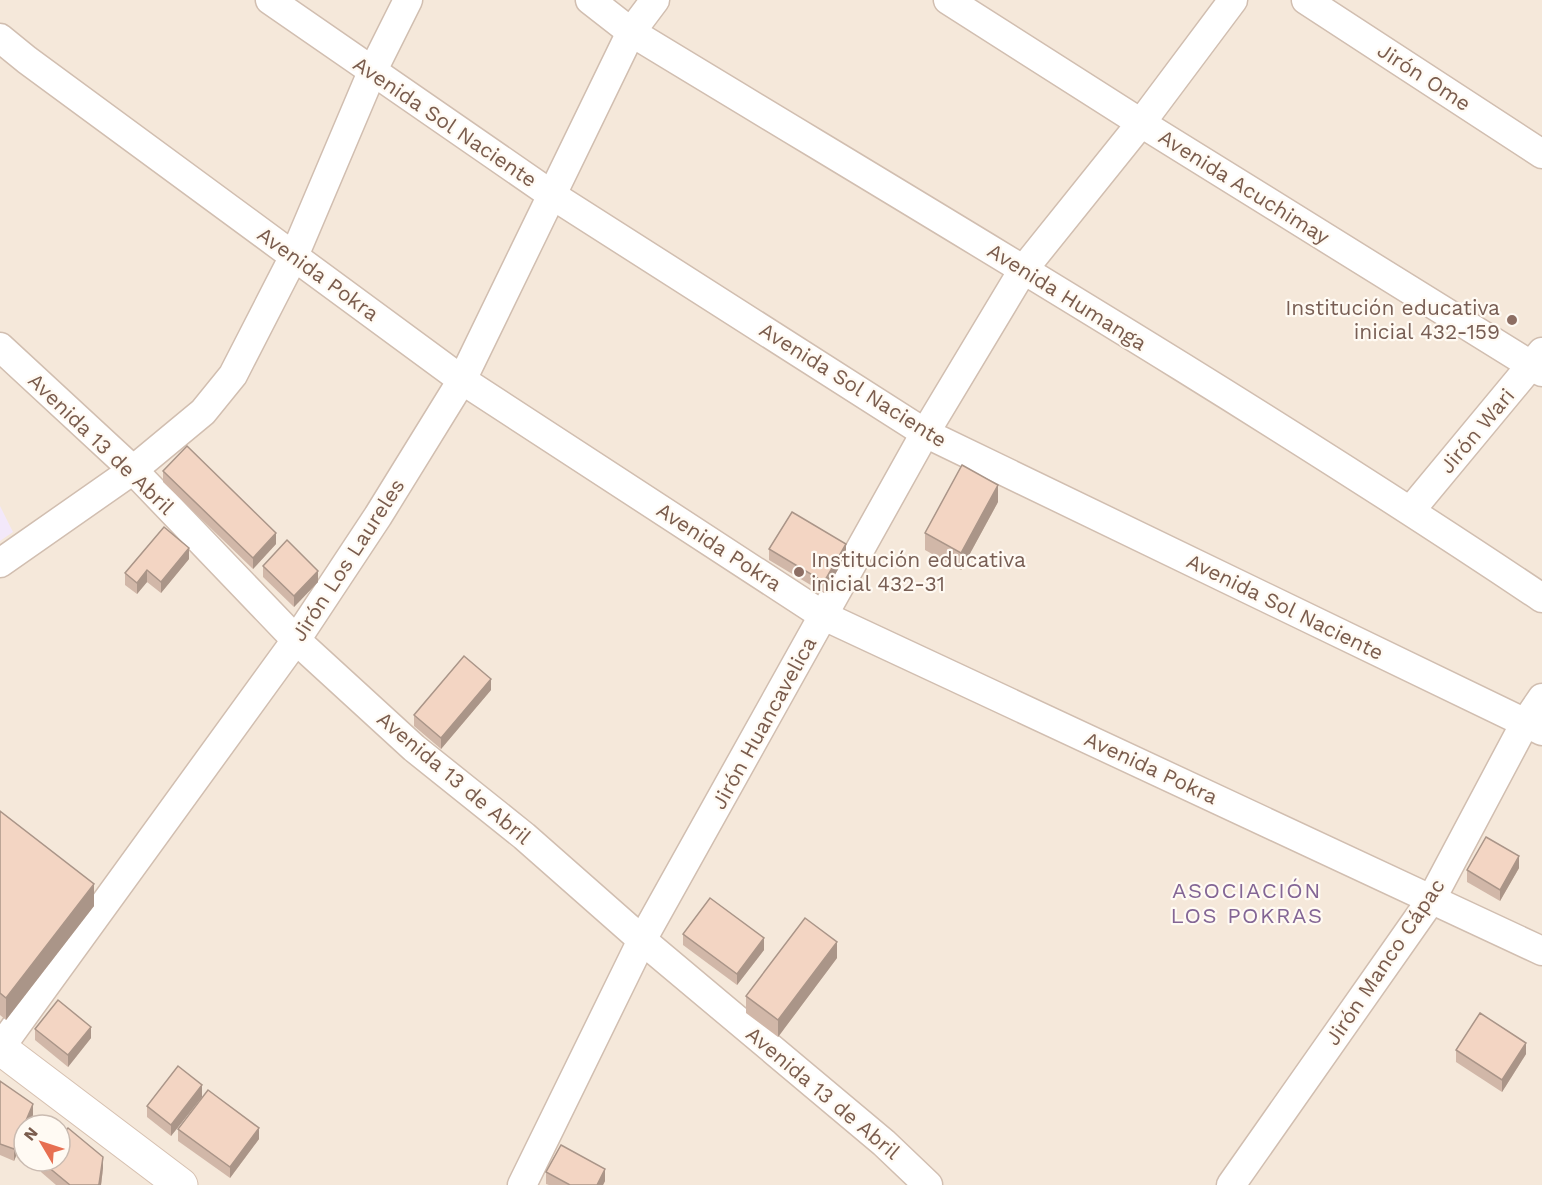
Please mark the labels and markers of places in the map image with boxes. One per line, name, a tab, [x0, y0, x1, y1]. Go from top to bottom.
place label: Institución educativa inicial 432-159	[1285, 295, 1500, 344]
marker: Institución educativa inicial 432-159	[1505, 313, 1519, 327]
place label: Institución educativa inicial 432-31	[811, 547, 1026, 596]
marker: Institución educativa inicial 432-31	[792, 565, 806, 579]

